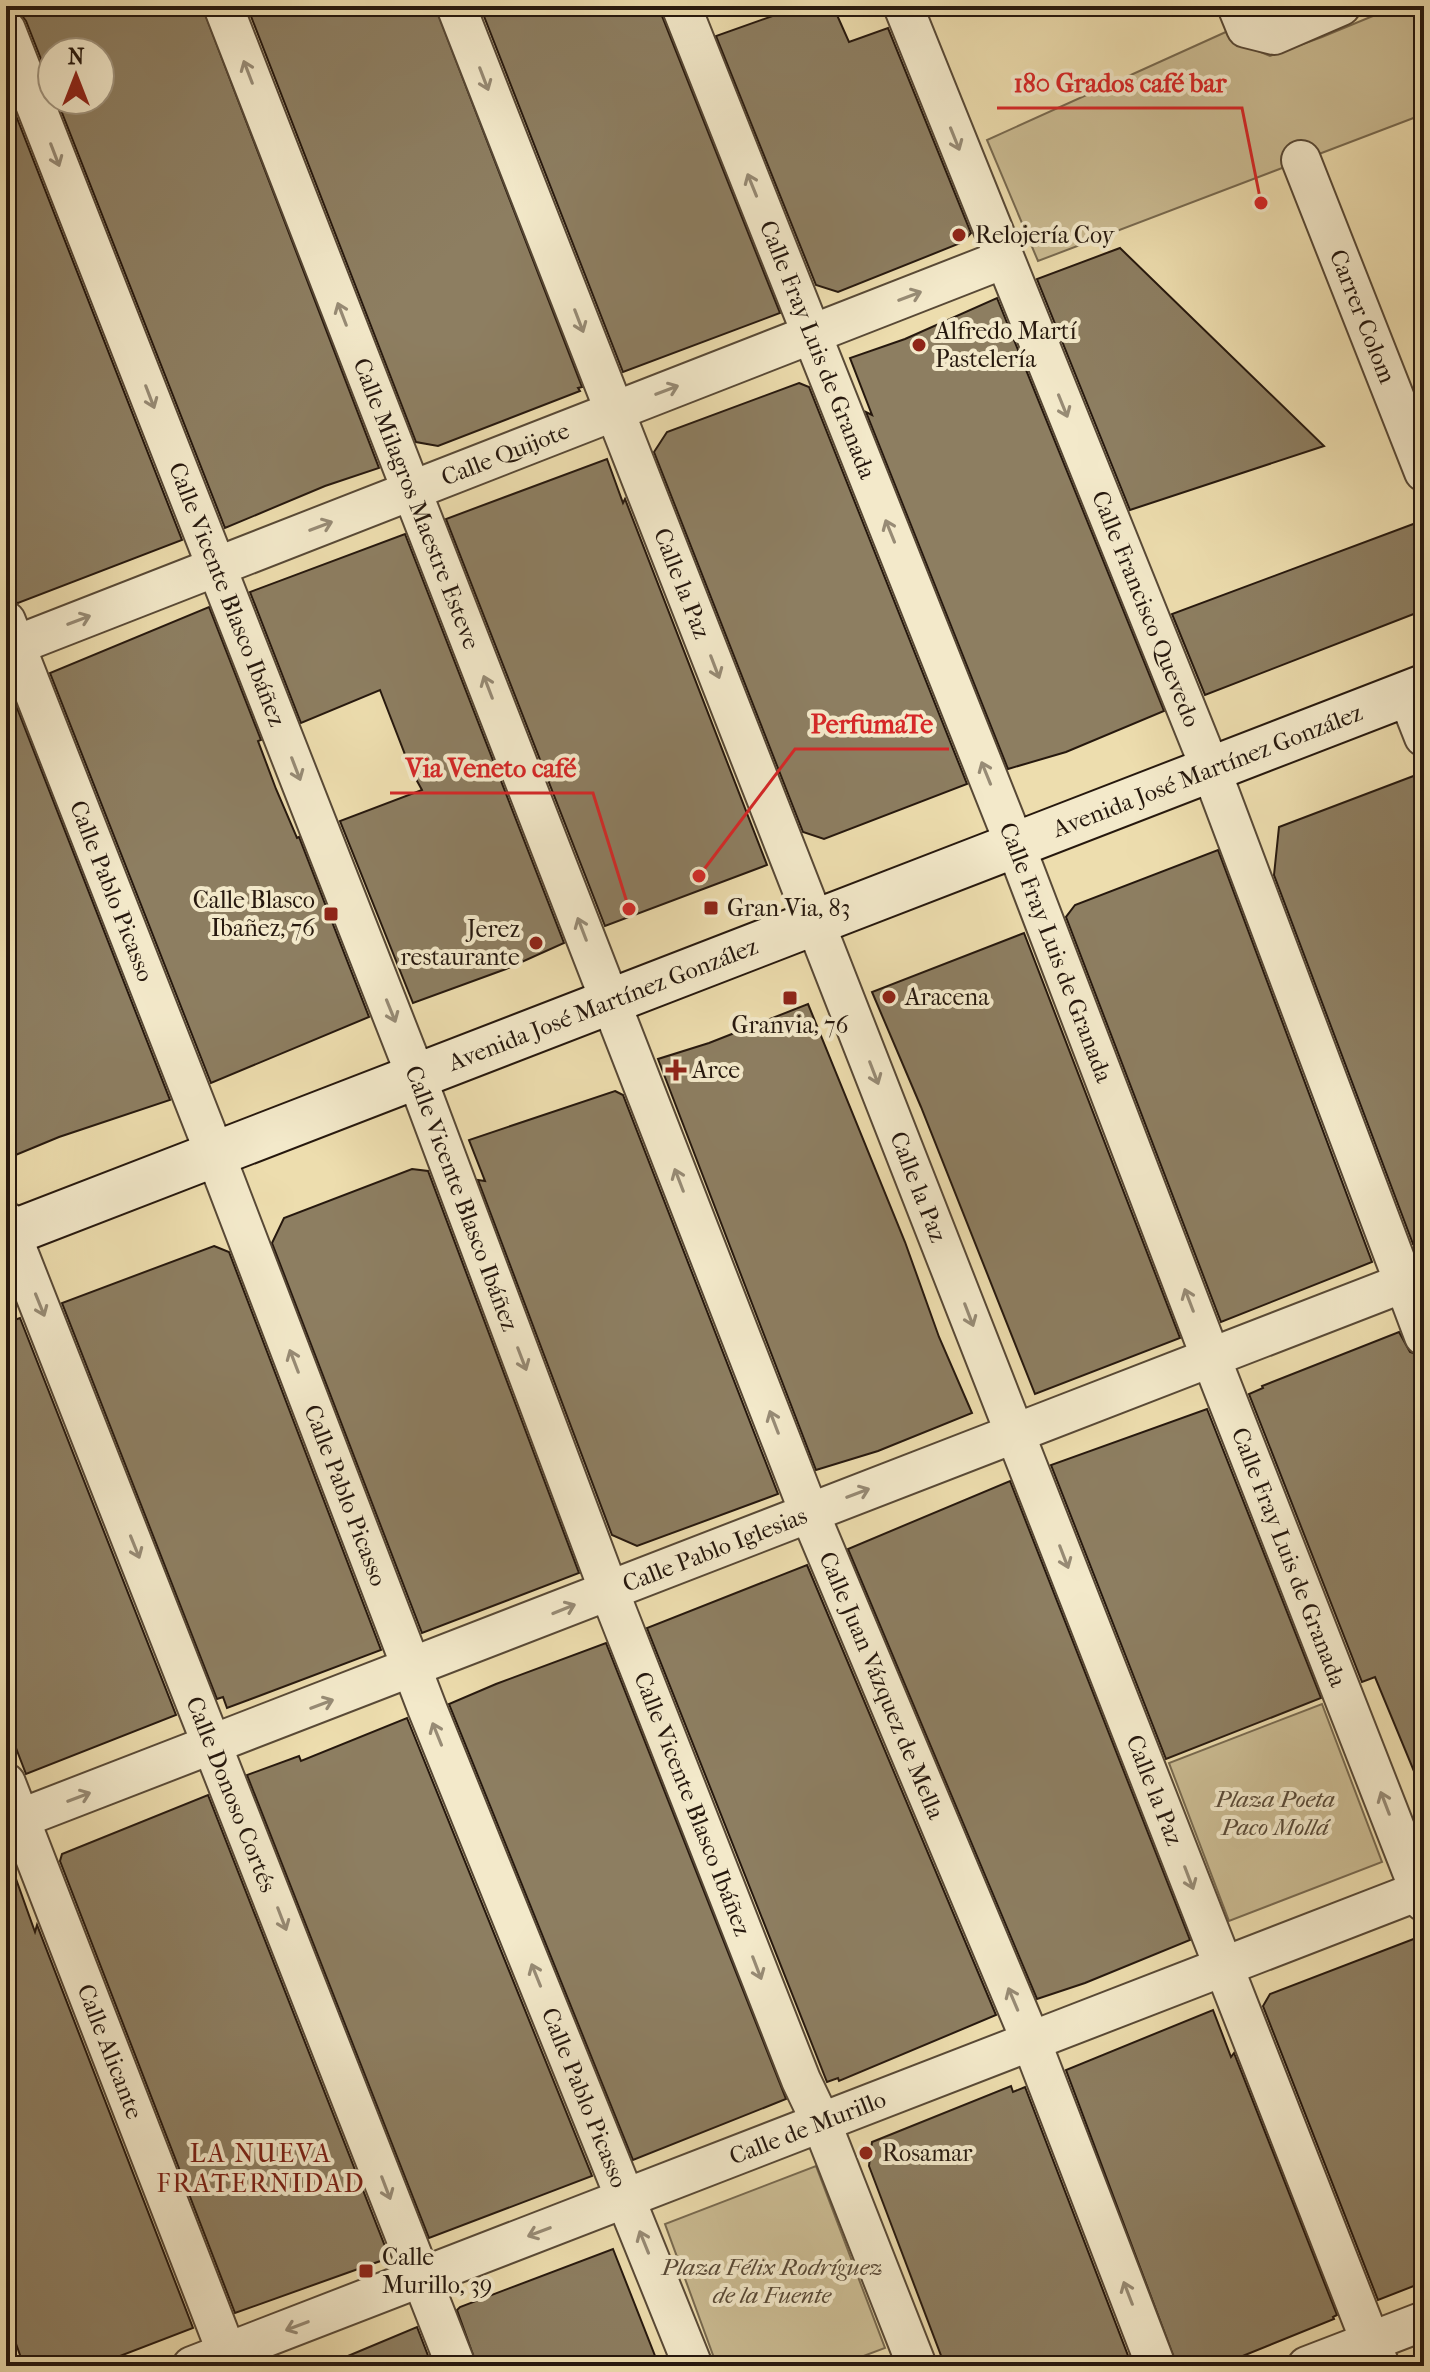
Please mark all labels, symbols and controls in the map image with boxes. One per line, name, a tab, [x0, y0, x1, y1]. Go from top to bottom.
north arrow	[36, 36, 116, 116]
text: N	[68, 44, 85, 70]
callout: 180 Grados café bar	[997, 58, 1242, 108]
one-way arrow	[240, 60, 254, 84]
one-way arrow	[478, 66, 492, 91]
text: 180 Grados café bar	[1013, 68, 1227, 99]
one-way arrow	[949, 126, 964, 151]
one-way arrow	[49, 142, 63, 166]
one-way arrow	[744, 173, 759, 198]
street label: Calle Fray Luis de Granada	[754, 216, 882, 484]
place label: Relojería Coy	[975, 221, 1115, 249]
marker: Relojería Coy	[950, 226, 968, 244]
street label: Carrer Colom	[1324, 245, 1402, 387]
one-way arrow	[897, 288, 922, 302]
one-way arrow	[334, 302, 348, 327]
one-way arrow	[573, 308, 587, 333]
place label: Alfredo Martí Pastelería	[934, 317, 1077, 373]
marker: Alfredo Martí Pastelería	[910, 336, 928, 354]
street label: Calle Milagros Maestre Esteve	[347, 354, 486, 653]
one-way arrow	[654, 382, 679, 397]
one-way arrow	[144, 384, 158, 409]
one-way arrow	[1057, 393, 1072, 418]
street label: Calle Quijote	[437, 416, 573, 492]
street label: Calle Vicente Blasco Ibáñez	[163, 458, 292, 731]
street label: Calle Francisco Quevedo	[1086, 487, 1206, 731]
one-way arrow	[308, 518, 333, 532]
one-way arrow	[882, 519, 896, 544]
street label: Calle la Paz	[648, 524, 716, 643]
one-way arrow	[66, 612, 91, 626]
one-way arrow	[709, 654, 723, 679]
one-way arrow	[479, 675, 494, 700]
street label: Avenida José Martínez González	[1048, 698, 1366, 844]
callout: PerfumaTe	[795, 699, 949, 749]
text: PerfumaTe	[811, 709, 933, 740]
callout: Via Veneto café	[390, 743, 593, 793]
text: Via Veneto café	[405, 753, 577, 784]
one-way arrow	[290, 756, 304, 781]
one-way arrow	[978, 761, 992, 786]
street label: Calle Pablo Picasso	[64, 797, 160, 985]
street label: Calle Fray Luis de Granada	[993, 818, 1119, 1087]
place label: Calle Blasco Ibañez, 76	[193, 886, 316, 942]
place label: Gran Via, 83	[727, 894, 850, 922]
marker: Gran Via, 83	[702, 899, 720, 917]
marker: Calle Blasco Ibañez, 76	[322, 905, 340, 923]
place label: Jerez restaurante	[401, 915, 520, 971]
one-way arrow	[574, 917, 588, 942]
street label: Avenida José Martínez González	[443, 932, 762, 1077]
marker: Jerez restaurante	[527, 934, 545, 952]
place label: Aracena	[904, 983, 990, 1011]
marker: Aracena	[880, 988, 898, 1006]
marker: Granvia, 76	[781, 989, 799, 1007]
one-way arrow	[384, 998, 399, 1023]
place label: Granvia, 76	[732, 1011, 849, 1039]
place label: Arce	[691, 1056, 740, 1084]
one-way arrow	[868, 1060, 882, 1085]
street label: Calle Vicente Blasco Ibáñez	[399, 1061, 524, 1335]
marker: Arce	[667, 1061, 685, 1079]
street label: Calle la Paz	[884, 1127, 953, 1246]
one-way arrow	[671, 1168, 685, 1193]
one-way arrow	[1181, 1288, 1195, 1313]
one-way arrow	[34, 1292, 48, 1317]
one-way arrow	[963, 1302, 977, 1327]
one-way arrow	[516, 1346, 531, 1371]
one-way arrow	[286, 1349, 300, 1374]
street label: Calle Pablo Picasso	[298, 1401, 393, 1590]
one-way arrow	[766, 1411, 780, 1435]
street label: Calle Fray Luis de Granada	[1226, 1423, 1353, 1692]
one-way arrow	[845, 1485, 870, 1500]
street label: Calle Pablo Iglesias	[619, 1501, 811, 1598]
one-way arrow	[129, 1534, 144, 1559]
one-way arrow	[1058, 1544, 1072, 1569]
street label: Calle Juan Vázquez de Mella	[813, 1547, 951, 1824]
one-way arrow	[551, 1601, 576, 1615]
street label: Calle Vicente Blasco Ibáñez	[628, 1668, 757, 1940]
street label: Calle Donoso Cortés	[180, 1692, 282, 1896]
one-way arrow	[309, 1696, 334, 1710]
one-way arrow	[429, 1722, 444, 1747]
street label: Calle la Paz	[1120, 1731, 1189, 1850]
park label: Plaza Poeta Paco Mollá	[1214, 1785, 1335, 1841]
one-way arrow	[66, 1789, 91, 1803]
one-way arrow	[1377, 1791, 1392, 1816]
one-way arrow	[1183, 1865, 1197, 1890]
one-way arrow	[276, 1907, 290, 1931]
one-way arrow	[751, 1955, 765, 1979]
one-way arrow	[527, 1963, 542, 1988]
street label: Calle Alicante	[71, 1980, 149, 2123]
one-way arrow	[1005, 1987, 1019, 2012]
street label: Calle Pablo Picasso	[536, 2003, 633, 2192]
street label: Calle de Murillo	[725, 2085, 890, 2171]
district label: LA NUEVA FRATERNIDAD	[156, 2138, 366, 2199]
place label: Rosamar	[882, 2139, 973, 2167]
marker: Rosamar	[857, 2144, 875, 2162]
one-way arrow	[380, 2175, 394, 2200]
one-way arrow	[527, 2226, 552, 2240]
one-way arrow	[636, 2230, 650, 2254]
place label: Calle Murillo, 39	[382, 2243, 492, 2299]
park label: Plaza Félix Rodríguez de la Fuente	[660, 2253, 883, 2309]
marker: Calle Murillo, 39	[357, 2262, 375, 2280]
one-way arrow	[1120, 2281, 1134, 2306]
one-way arrow	[285, 2320, 310, 2334]

